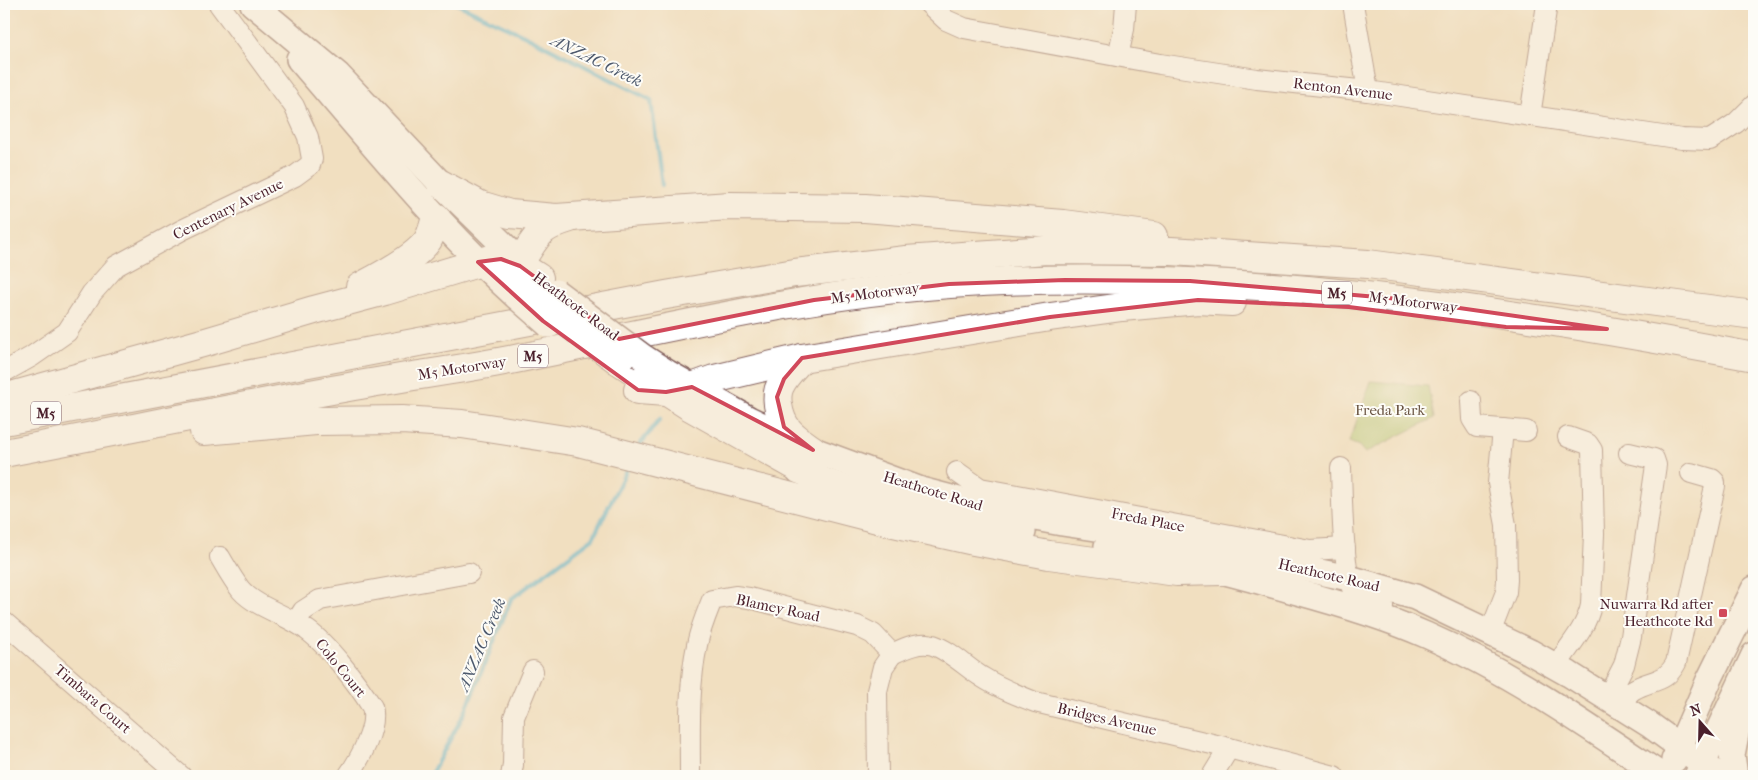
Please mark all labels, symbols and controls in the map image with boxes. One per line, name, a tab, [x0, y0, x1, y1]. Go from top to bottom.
water label: ANZAC Creek	[546, 29, 645, 91]
street label: Renton Avenue	[1292, 74, 1394, 104]
street label: Centenary Avenue	[170, 174, 287, 244]
street label: Heathcote Road	[529, 268, 623, 345]
street label: M5 Motorway	[829, 278, 922, 307]
road number: M5	[1322, 282, 1352, 304]
street label: M5 Motorway	[1367, 288, 1460, 317]
road number: M5	[518, 344, 548, 368]
street label: M5 Motorway	[416, 352, 509, 384]
park label: Freda Park	[1355, 401, 1425, 419]
road number: M5	[31, 402, 61, 424]
street label: Heathcote Road	[881, 467, 986, 515]
street label: Freda Place	[1110, 504, 1187, 536]
street label: Heathcote Road	[1277, 555, 1382, 596]
street label: Blamey Road	[735, 590, 822, 626]
water label: ANZAC Creek	[453, 595, 510, 695]
place label: Nuwarra Rd after Heathcote Rd	[1599, 595, 1714, 630]
marker: Nuwarra Rd after Heathcote Rd	[1717, 607, 1729, 619]
street label: Colo Court	[312, 635, 371, 701]
street label: Timbara Court	[51, 661, 136, 738]
north arrow	[1676, 698, 1726, 748]
street label: Bridges Avenue	[1056, 699, 1159, 739]
text: N	[1688, 700, 1704, 720]

